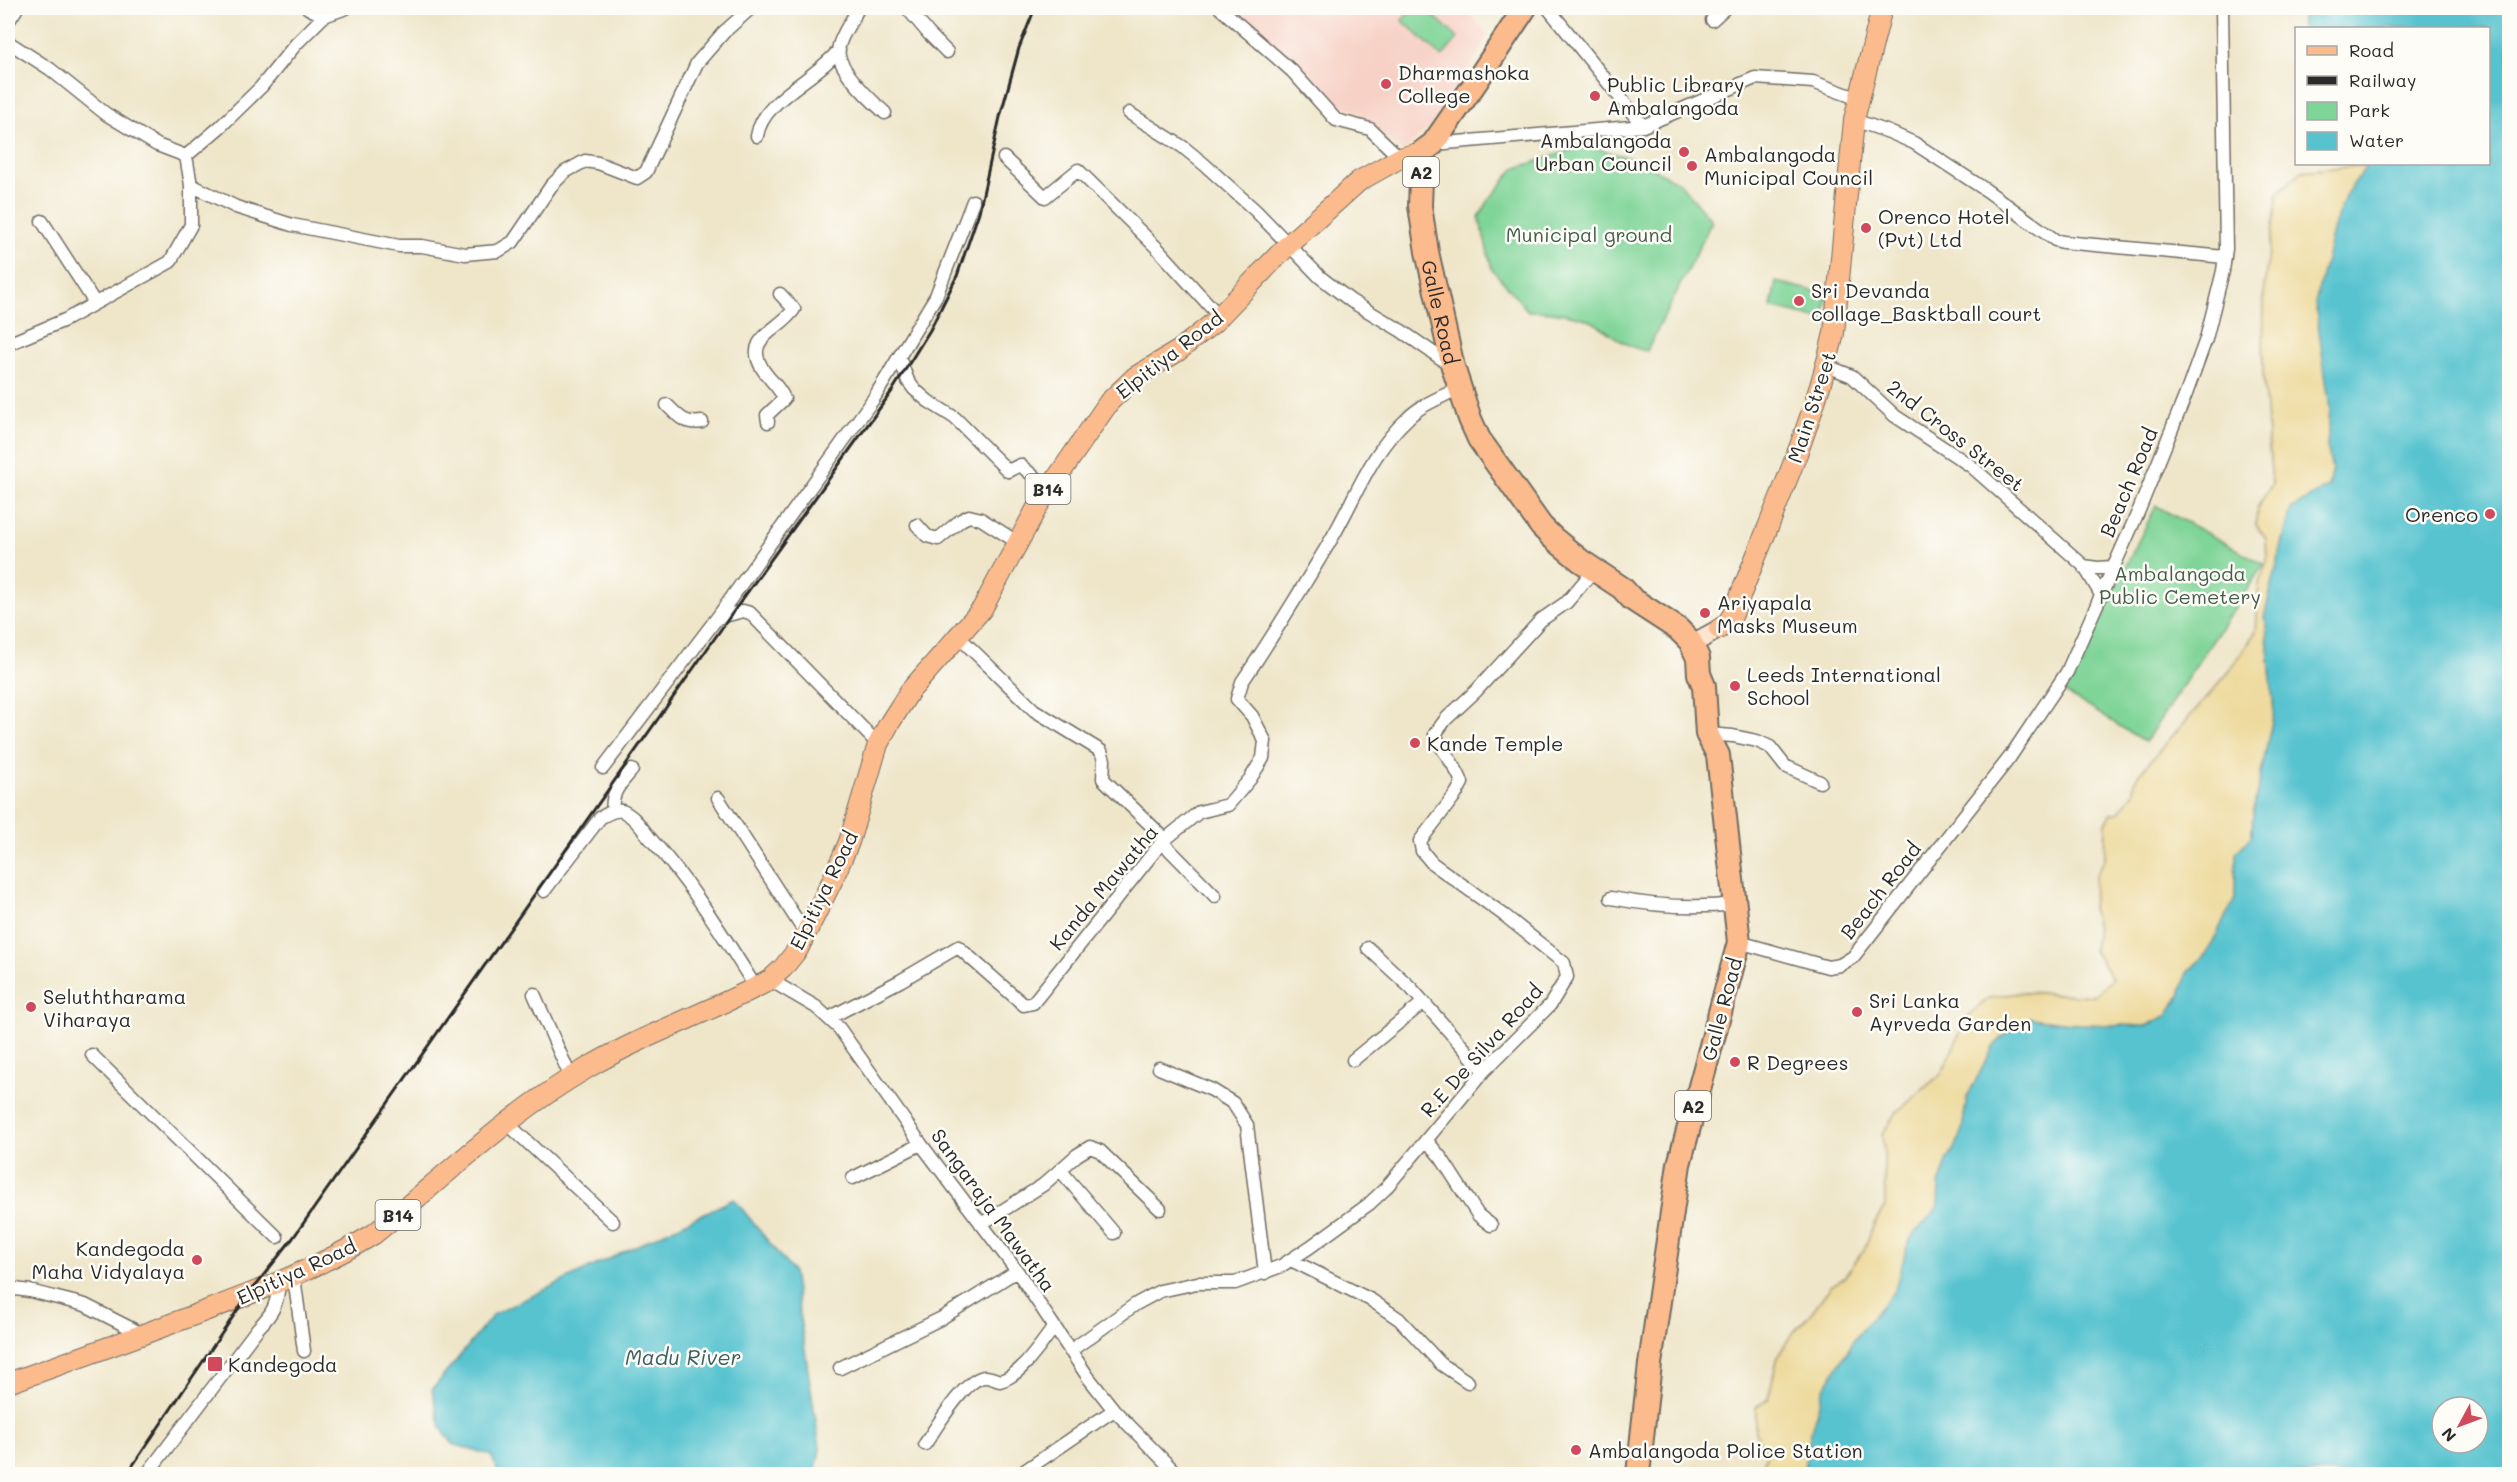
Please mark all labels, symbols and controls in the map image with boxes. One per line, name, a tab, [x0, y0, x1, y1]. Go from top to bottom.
legend	[2295, 27, 2490, 165]
text: Road	[2349, 38, 2394, 62]
place label: Dharmashoka College	[1398, 59, 1530, 108]
text: Railway	[2349, 68, 2416, 92]
place label: Public Library Ambalangoda	[1607, 71, 1745, 120]
marker: Dharmashoka College	[1379, 77, 1393, 91]
marker: Public Library Ambalangoda	[1588, 89, 1602, 103]
text: Park	[2349, 98, 2390, 122]
place label: Ambalangoda Urban Council	[1535, 127, 1672, 176]
text: Water	[2349, 128, 2404, 152]
place label: Ambalangoda Municipal Council	[1704, 141, 1873, 190]
marker: Ambalangoda Urban Council	[1677, 145, 1691, 159]
road number: A2	[1403, 157, 1439, 187]
marker: Ambalangoda Municipal Council	[1685, 159, 1699, 173]
place label: Orenco Hotel (Pvt) Ltd	[1878, 203, 2010, 252]
park label: Municipal ground	[1506, 221, 1672, 247]
marker: Orenco Hotel (Pvt) Ltd	[1859, 221, 1873, 235]
street label: Galle Road	[1416, 258, 1465, 367]
place label: Sri Devanda collage_Basktball court	[1811, 277, 2041, 326]
marker: Sri Devanda collage_Basktball court	[1792, 294, 1806, 308]
street label: Elpitiya Road	[1110, 304, 1228, 404]
street label: Main Street	[1781, 348, 1841, 466]
street label: 2nd Cross Street	[1882, 373, 2030, 497]
street label: Beach Road	[2093, 423, 2163, 541]
road number: B14	[1026, 474, 1070, 504]
place label: Orenco	[2405, 501, 2478, 527]
marker: Orenco	[2483, 507, 2497, 521]
park label: Ambalangoda Public Cemetery	[2099, 560, 2261, 609]
place label: Ariyapala Masks Museum	[1717, 589, 1858, 638]
marker: Ariyapala Masks Museum	[1698, 606, 1712, 620]
place label: Leeds International School	[1747, 661, 1941, 710]
marker: Leeds International School	[1728, 679, 1742, 693]
place label: Kande Temple	[1427, 730, 1563, 756]
marker: Kande Temple	[1408, 736, 1422, 750]
street label: Kanda Mawatha	[1043, 819, 1163, 955]
street label: Elpitiya Road	[783, 826, 863, 954]
street label: Beach Road	[1834, 836, 1926, 944]
street label: Galle Road	[1695, 954, 1747, 1064]
street label: R.E De Silva Road	[1414, 978, 1548, 1122]
place label: Seluththarama Viharaya	[43, 983, 186, 1032]
place label: Sri Lanka Ayrveda Garden	[1869, 987, 2031, 1036]
marker: Seluththarama Viharaya	[24, 1000, 38, 1014]
marker: Sri Lanka Ayrveda Garden	[1850, 1005, 1864, 1019]
place label: R Degrees	[1747, 1049, 1848, 1075]
marker: R Degrees	[1728, 1055, 1742, 1069]
road number: A2	[1675, 1091, 1711, 1121]
street label: Sangaraja Mawatha	[926, 1123, 1062, 1297]
road number: B14	[376, 1200, 420, 1230]
street label: Elpitiya Road	[232, 1232, 360, 1310]
place label: Kandegoda Maha Vidyalaya	[32, 1235, 185, 1284]
marker: Kandegoda Maha Vidyalaya	[190, 1253, 204, 1267]
water label: Madu River	[625, 1343, 741, 1370]
place label: Kandegoda	[228, 1351, 337, 1377]
marker: Kandegoda	[206, 1355, 224, 1373]
north arrow	[2430, 1395, 2490, 1455]
text: N	[2436, 1424, 2460, 1447]
place label: Ambalangoda Police Station	[1588, 1437, 1863, 1463]
marker: Ambalangoda Police Station	[1569, 1443, 1583, 1457]

